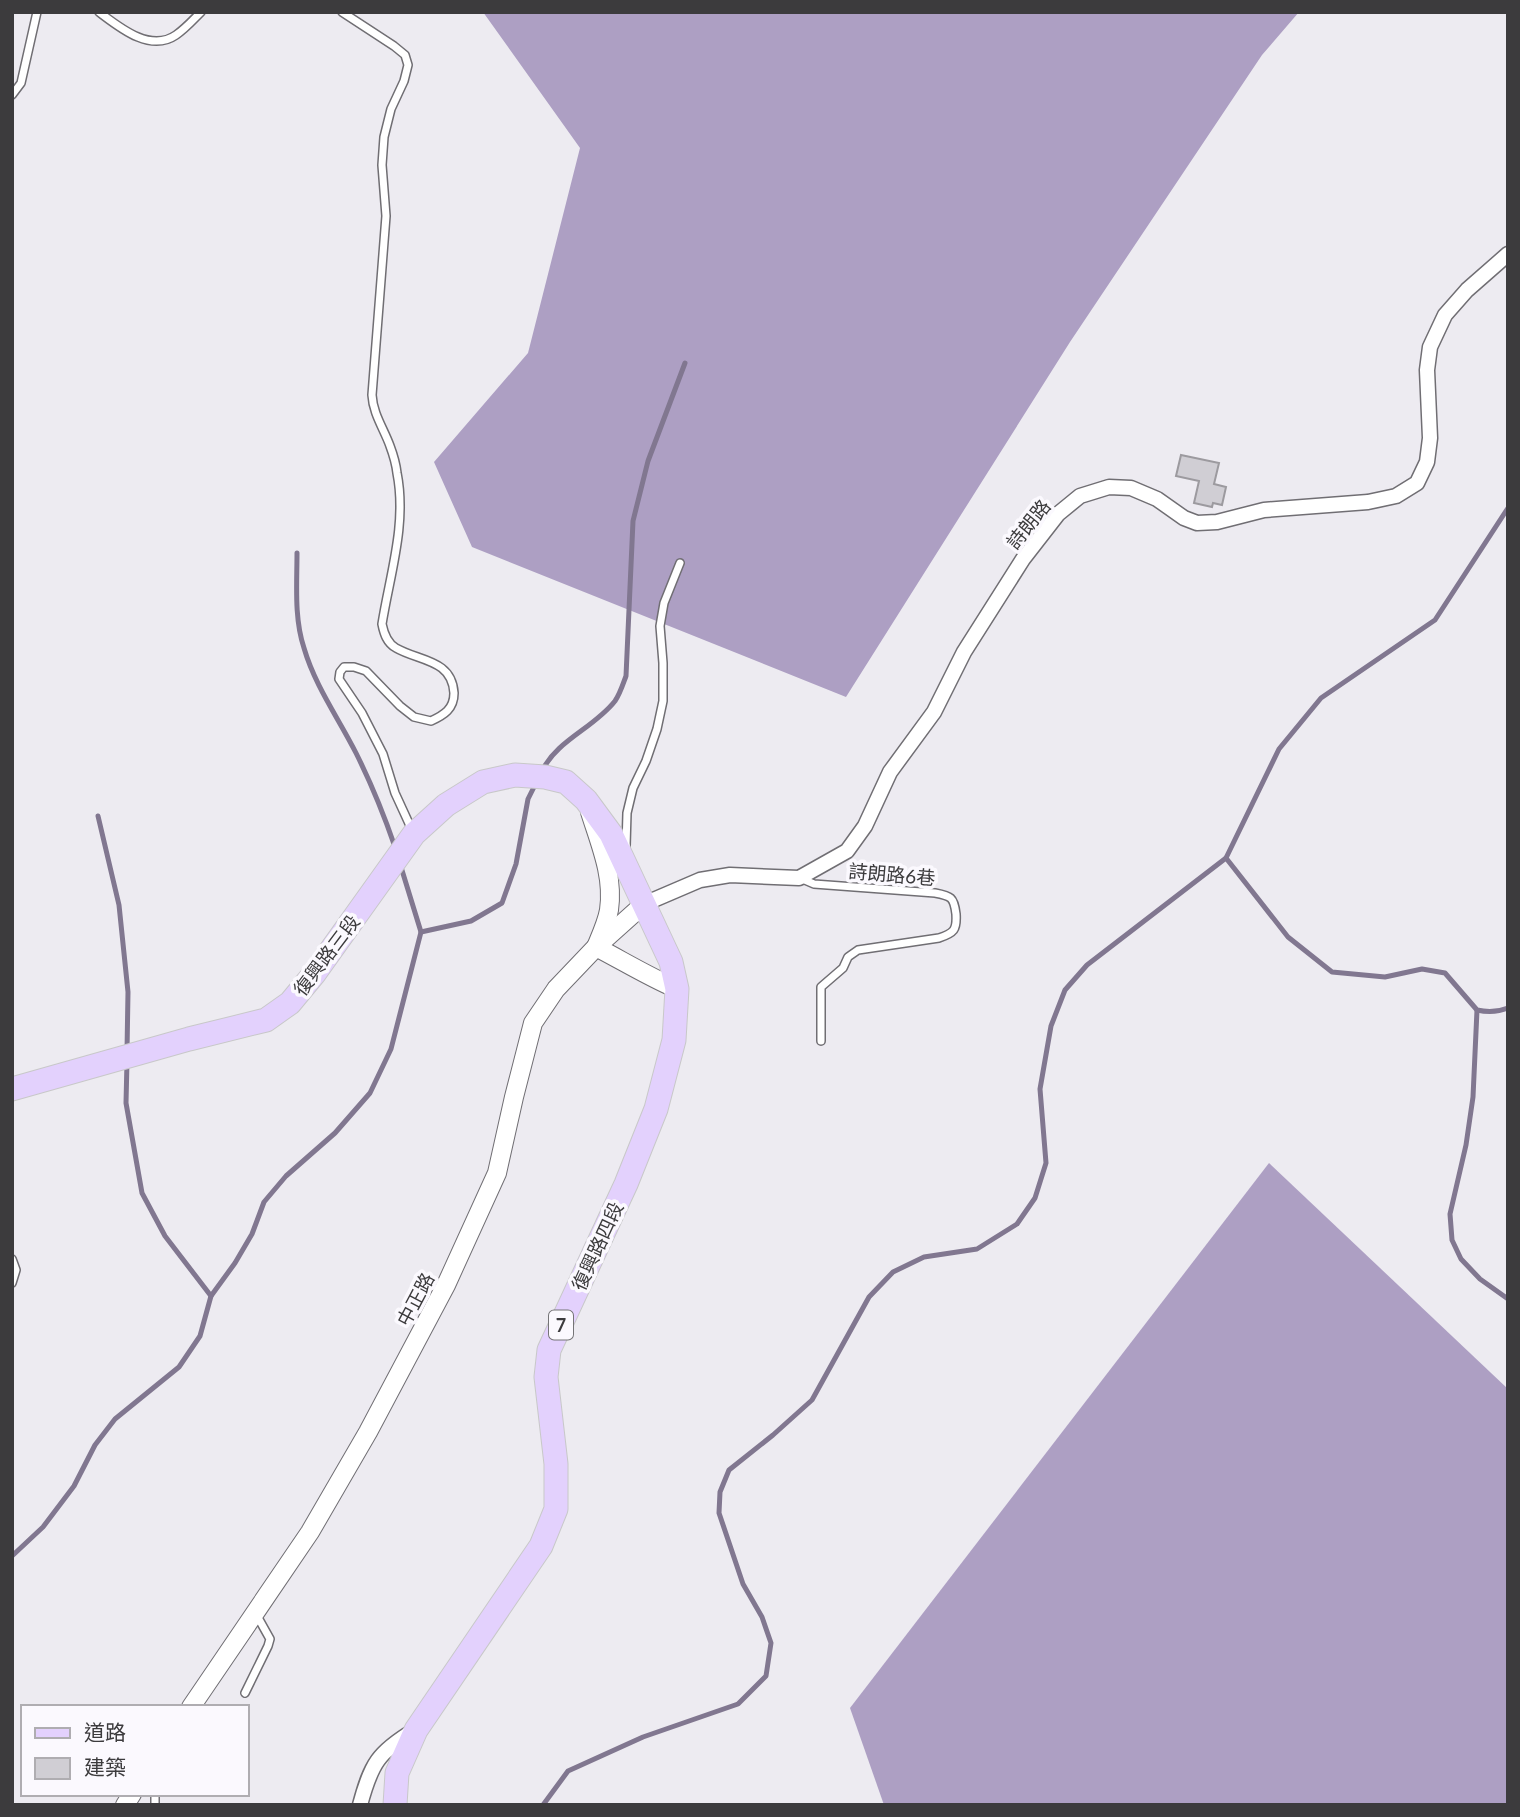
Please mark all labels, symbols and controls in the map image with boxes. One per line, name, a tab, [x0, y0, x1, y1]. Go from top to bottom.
street label: 詩朗路	[1001, 495, 1055, 553]
street label: 詩朗路6巷	[848, 859, 936, 889]
street label: 復興路三段	[288, 910, 364, 1000]
street label: 復興路四段	[566, 1198, 628, 1294]
street label: 中正路	[391, 1268, 439, 1330]
road number: 7	[549, 1310, 573, 1340]
legend	[21, 1705, 248, 1796]
text: 道路	[84, 1719, 126, 1744]
text: 建築	[84, 1754, 126, 1779]

